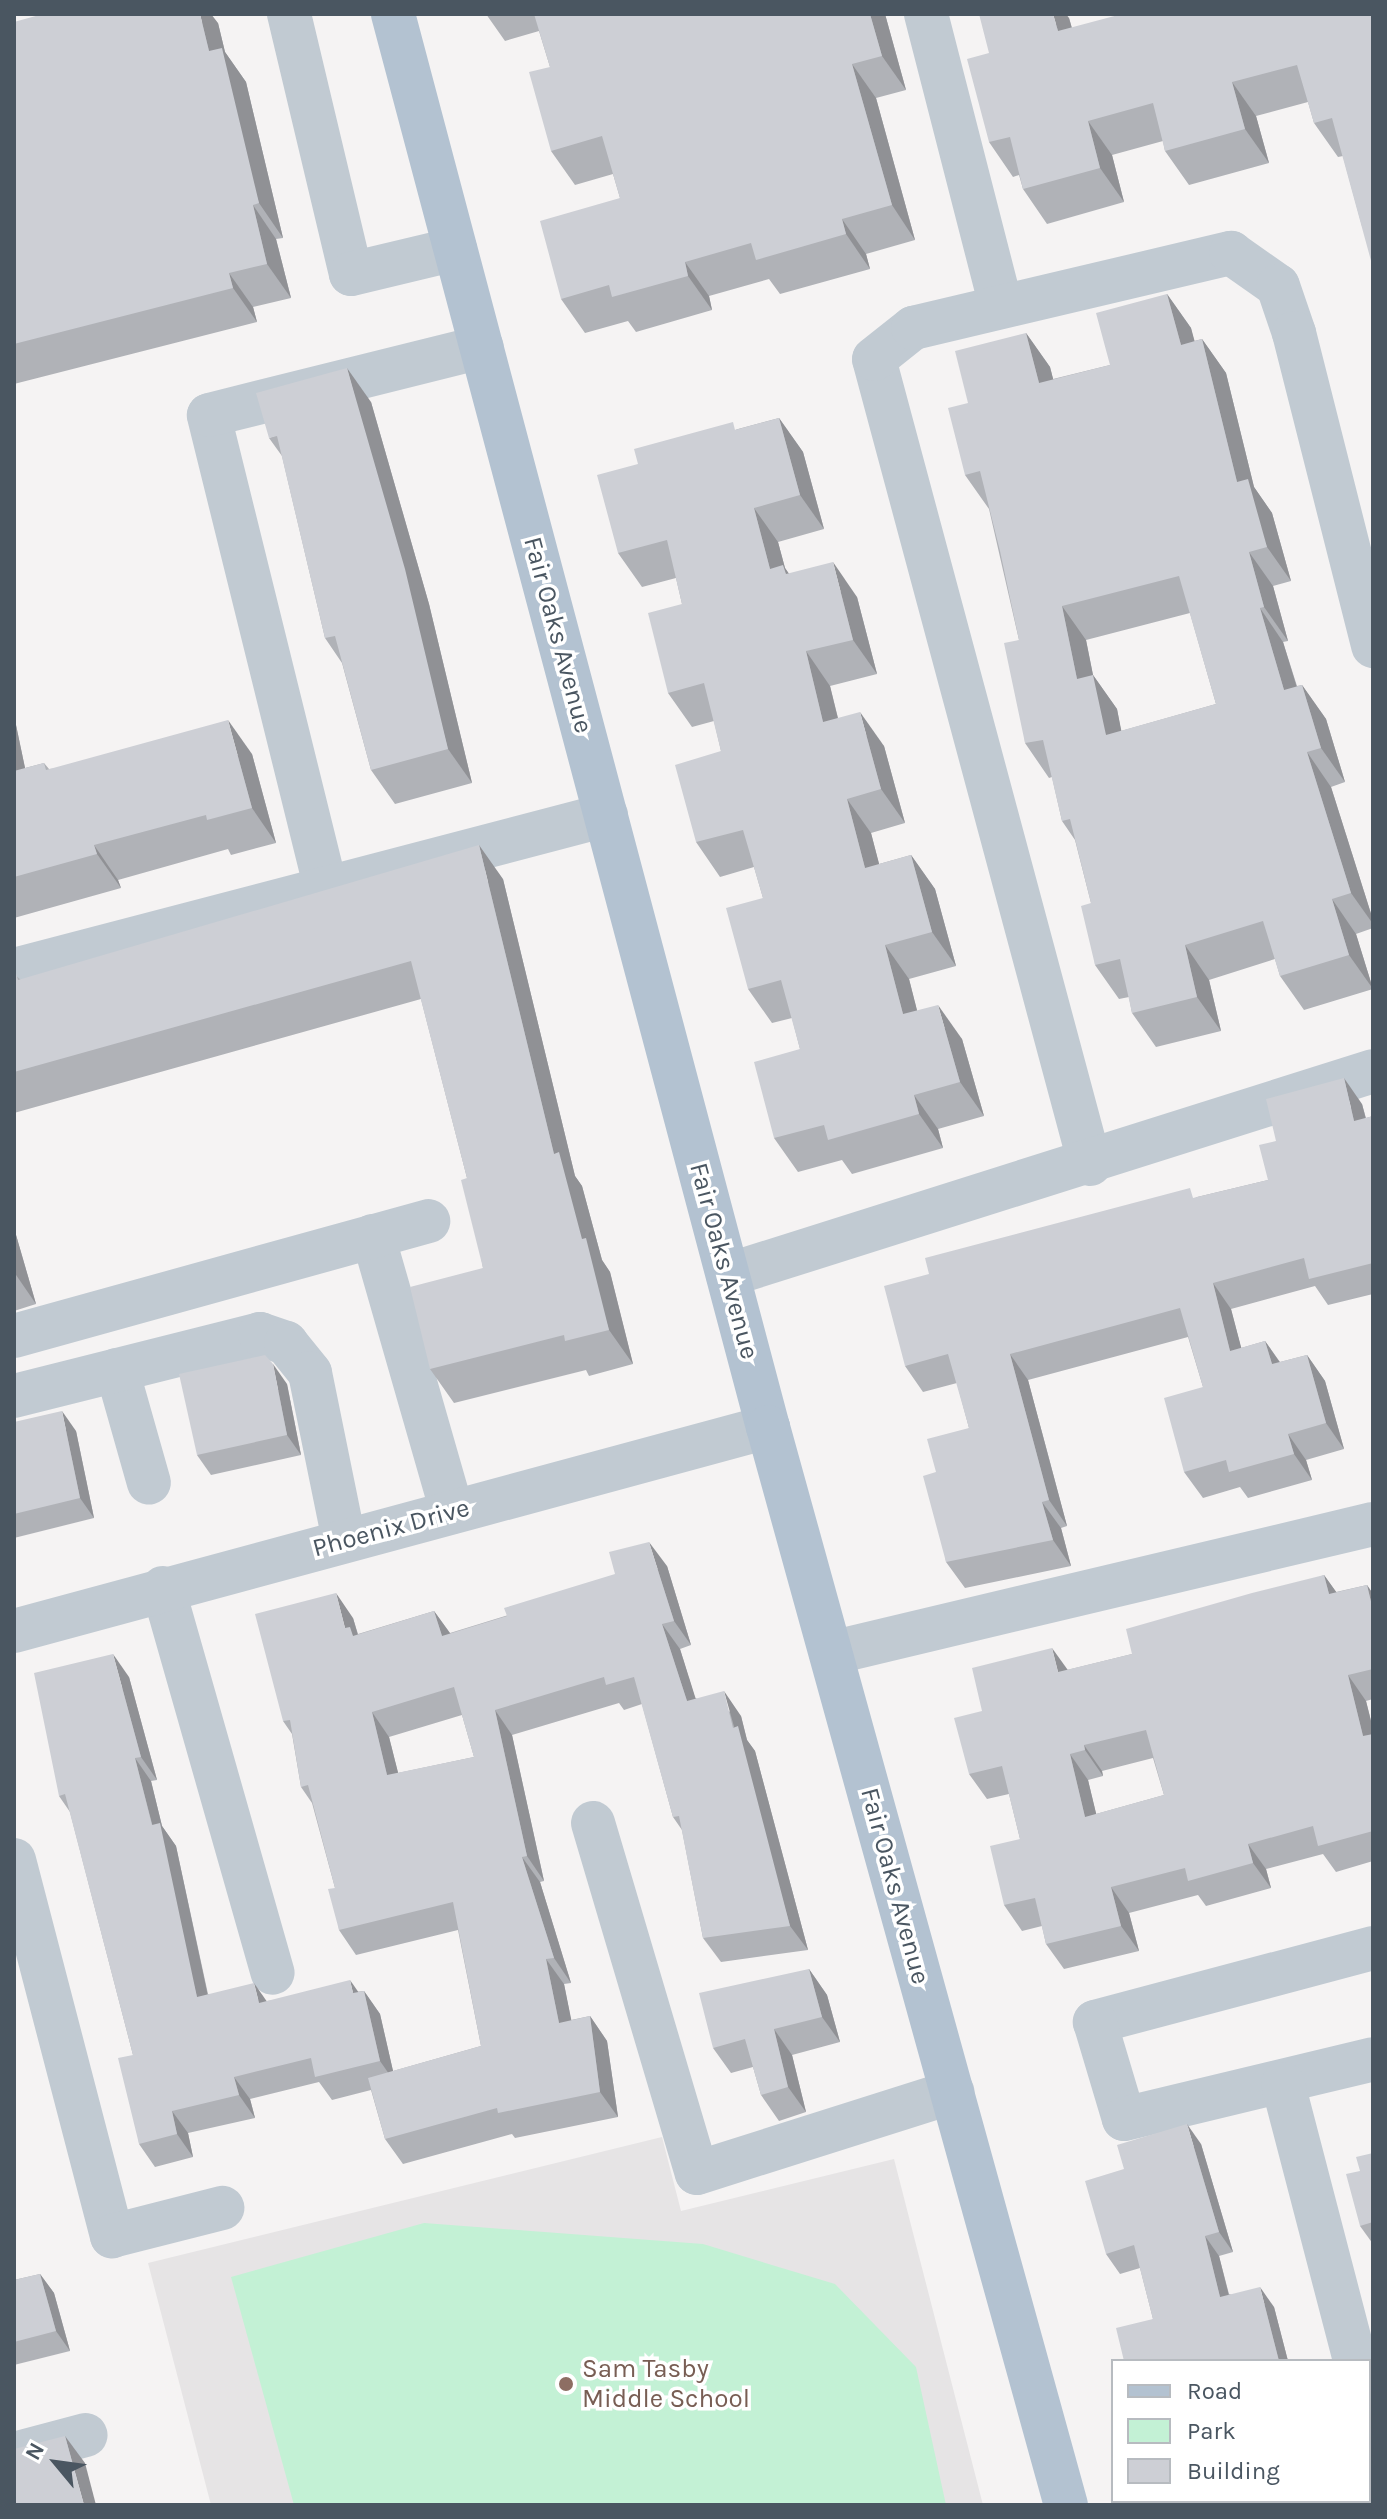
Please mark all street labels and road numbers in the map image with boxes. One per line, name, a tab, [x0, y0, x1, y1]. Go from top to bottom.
street label: Fair Oaks Avenue	[517, 534, 599, 736]
street label: Fair Oaks Avenue	[683, 1160, 765, 1362]
street label: Phoenix Drive	[309, 1492, 473, 1564]
street label: Fair Oaks Avenue	[854, 1785, 936, 1987]

